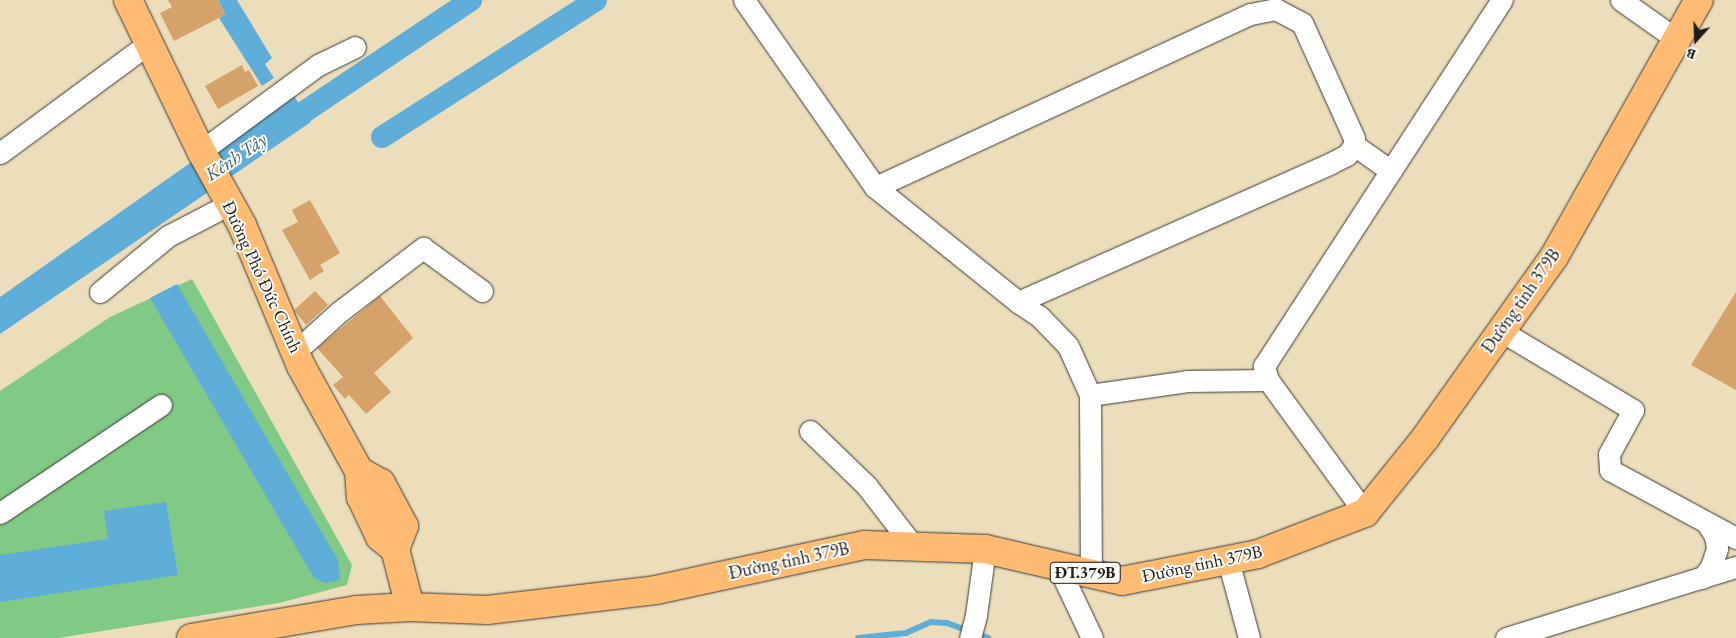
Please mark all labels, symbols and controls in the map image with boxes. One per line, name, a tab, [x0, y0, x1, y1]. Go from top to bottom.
north arrow	[1671, 15, 1721, 65]
text: B	[1684, 44, 1698, 64]
water label: Kênh Tây	[201, 128, 271, 186]
street label: Đường Phó Đức Chính	[217, 198, 307, 356]
street label: Đường tỉnh 379B	[1477, 245, 1565, 357]
street label: Đường tỉnh 379B	[727, 538, 851, 584]
street label: Đường tỉnh 379B	[1140, 541, 1264, 587]
road number: ĐT.379B	[1049, 560, 1121, 586]

